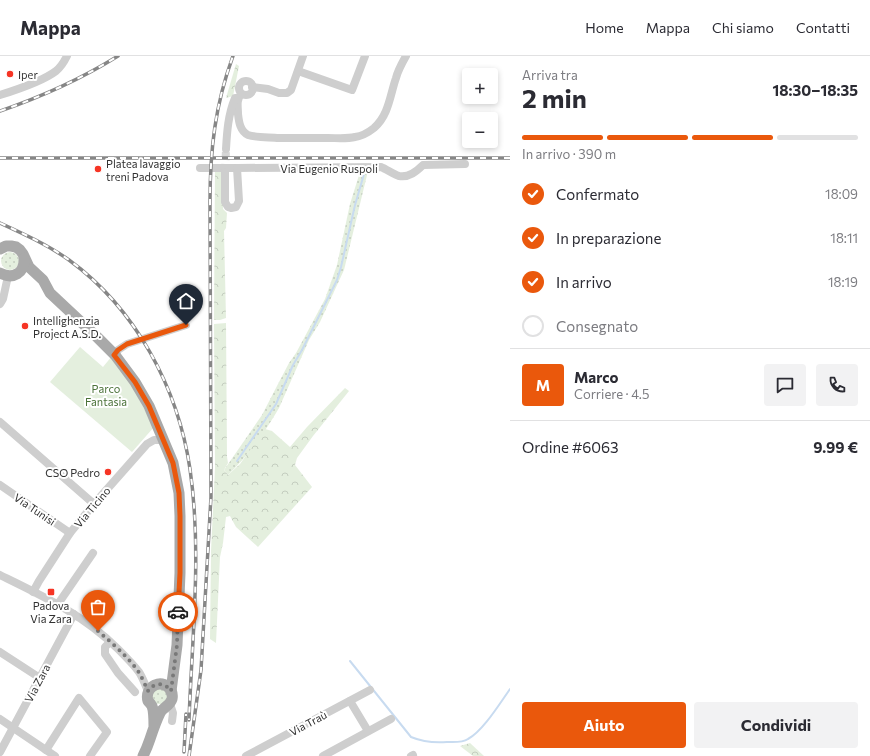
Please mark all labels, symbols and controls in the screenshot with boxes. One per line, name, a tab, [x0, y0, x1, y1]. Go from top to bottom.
text: Mappa	[20, 16, 81, 39]
text: Home	[585, 19, 624, 36]
text: Mappa	[646, 19, 690, 36]
text: Chi siamo	[712, 19, 774, 36]
text: Contatti	[796, 19, 850, 36]
text: Arriva tra	[522, 67, 578, 83]
place label: Iper	[18, 68, 38, 81]
map controls	[462, 68, 498, 148]
button: +	[462, 68, 498, 104]
marker: Iper	[5, 69, 15, 79]
text: 18:30–18:35	[773, 81, 858, 99]
text: 2 min	[522, 82, 587, 113]
button: −	[462, 112, 498, 148]
text: In arrivo · 390 m	[522, 146, 616, 162]
place label: Platea lavaggio treni Padova	[106, 157, 181, 183]
street label: Via Eugenio Ruspoli	[280, 162, 378, 175]
marker: Platea lavaggio treni Padova	[93, 164, 103, 174]
icon: check	[522, 183, 544, 205]
text: Confermato	[556, 185, 639, 203]
text: 18:09	[825, 186, 858, 202]
icon: check	[522, 227, 544, 249]
text: In preparazione	[556, 229, 661, 247]
text: 18:11	[830, 230, 858, 246]
icon: check	[522, 271, 544, 293]
text: In arrivo	[556, 273, 612, 291]
text: 18:19	[828, 274, 858, 290]
pin	[169, 284, 203, 325]
icon: home	[175, 290, 197, 312]
place label: Intellighenzia Project A.S.D.	[33, 314, 101, 340]
text: Consegnato	[556, 317, 638, 335]
marker: Intellighenzia Project A.S.D.	[20, 321, 30, 331]
button: chat	[764, 364, 806, 406]
button: phone	[816, 364, 858, 406]
text: Marco	[574, 368, 618, 386]
text: M	[536, 376, 550, 394]
park label: Parco Fantasia	[85, 382, 127, 408]
text: Corriere · 4.5	[574, 386, 649, 402]
text: Ordine #6063	[522, 438, 619, 456]
text: 9.99 €	[813, 438, 858, 456]
place label: CSO Pedro	[45, 466, 100, 479]
marker: CSO Pedro	[103, 467, 113, 477]
street label: Via Ticino	[71, 484, 113, 530]
street label: Via Tunisi	[12, 490, 58, 528]
marker: Padova Via Zara	[46, 587, 56, 597]
pin	[81, 590, 115, 631]
courier	[158, 592, 198, 632]
icon: bag	[87, 596, 109, 618]
place label: Padova Via Zara	[30, 599, 72, 625]
icon: car	[167, 601, 189, 623]
street label: Via Zara	[22, 662, 52, 704]
button: Aiuto	[522, 702, 686, 748]
button: Condividi	[694, 702, 858, 748]
street label: Via Traù	[287, 708, 329, 738]

